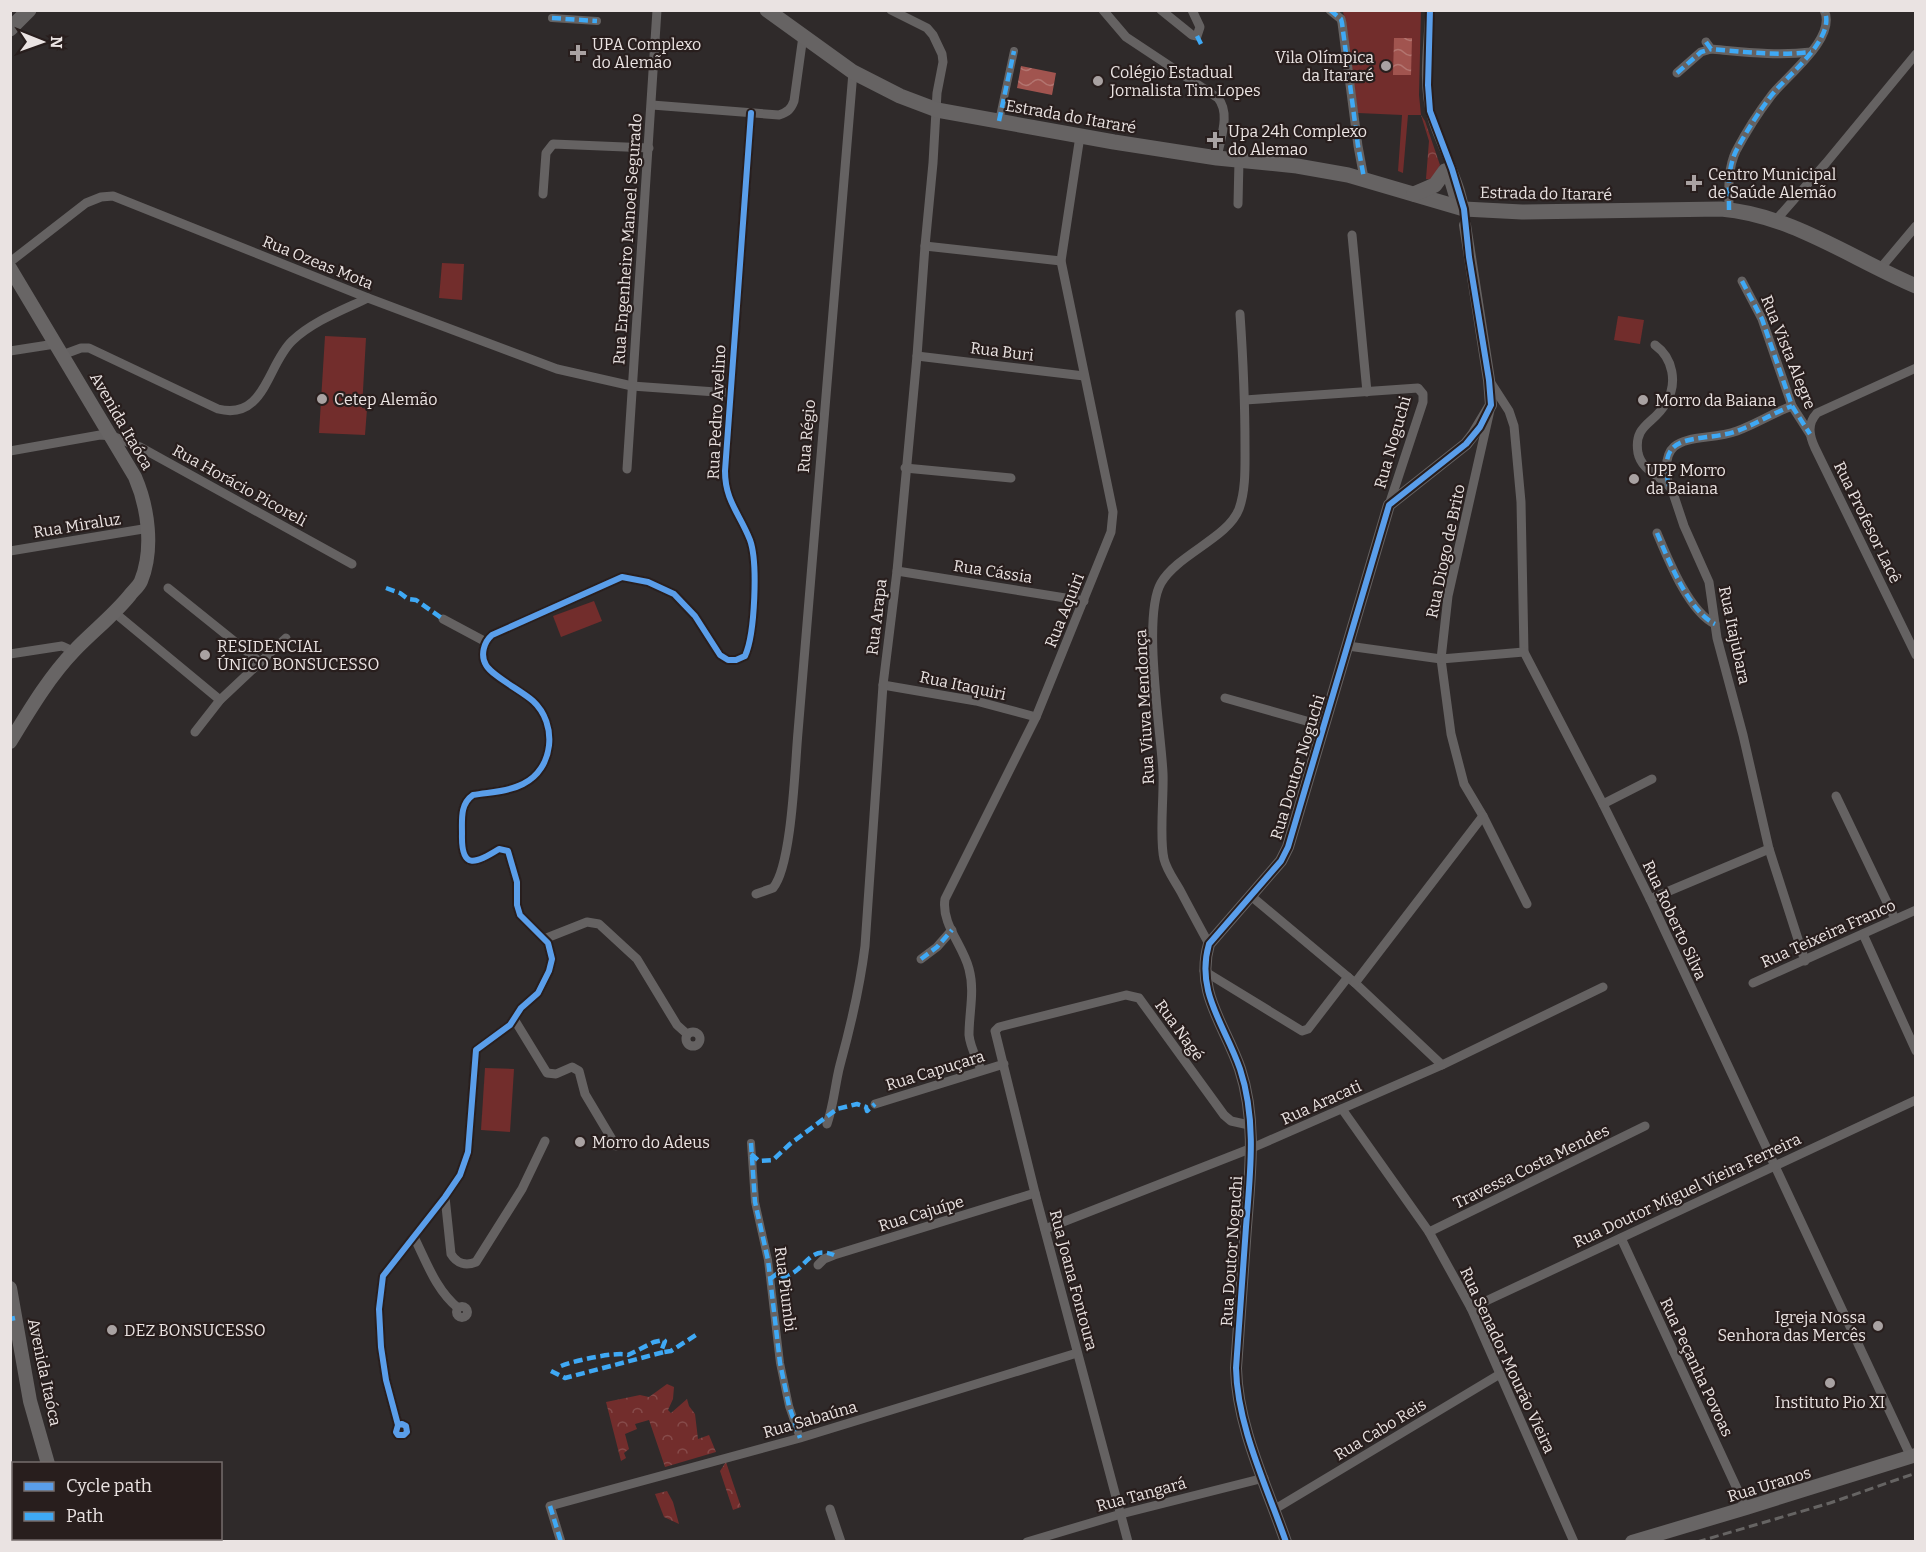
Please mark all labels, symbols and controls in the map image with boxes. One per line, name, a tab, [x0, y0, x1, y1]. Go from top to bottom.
north arrow	[12, 12, 72, 72]
place label: UPA Complexo do Alemão	[592, 35, 701, 72]
text: N	[47, 36, 66, 49]
marker: UPA Complexo do Alemão	[569, 44, 587, 62]
place label: Vila Olímpica da Itararé	[1275, 48, 1374, 85]
marker: Vila Olímpica da Itararé	[1379, 59, 1393, 73]
place label: Colégio Estadual Jornalista Tim Lopes	[1109, 63, 1261, 100]
marker: Colégio Estadual Jornalista Tim Lopes	[1091, 74, 1105, 88]
street label: Estrada do Itararé	[1004, 96, 1138, 137]
street label: Rua Engenheiro Manoel Segurado	[609, 113, 646, 365]
place label: Upa 24h Complexo do Alemao	[1228, 122, 1367, 159]
marker: Upa 24h Complexo do Alemao	[1206, 131, 1224, 149]
place label: Centro Municipal de Saúde Alemão	[1708, 165, 1837, 202]
marker: Centro Municipal de Saúde Alemão	[1685, 174, 1703, 192]
street label: Estrada do Itararé	[1480, 183, 1612, 204]
street label: Rua Ozeas Mota	[260, 232, 376, 293]
street label: Rua Vista Alegre	[1757, 292, 1820, 412]
street label: Rua Buri	[969, 338, 1035, 365]
street label: Rua Pedro Avelino	[703, 344, 730, 480]
street label: Avenida Itaóca	[86, 369, 157, 474]
place label: Cetep Alemão	[334, 390, 437, 409]
place label: Morro da Baiana	[1655, 391, 1777, 410]
marker: Cetep Alemão	[315, 392, 329, 406]
marker: Morro da Baiana	[1636, 393, 1650, 407]
street label: Rua Noguchi	[1370, 394, 1415, 491]
street label: Rua Régio	[794, 398, 819, 474]
street label: Rua Horácio Picoreli	[169, 441, 310, 530]
street label: Rua Profesor Lacê	[1830, 458, 1905, 586]
place label: UPP Morro da Baiana	[1646, 461, 1726, 498]
marker: UPP Morro da Baiana	[1627, 472, 1641, 486]
street label: Rua Diogo de Brito	[1422, 482, 1469, 620]
street label: Rua Miraluz	[32, 509, 123, 542]
street label: Rua Cássia	[952, 556, 1034, 587]
street label: Rua Aquiri	[1041, 570, 1088, 650]
street label: Rua Arapa	[862, 578, 891, 656]
street label: Rua Itajubara	[1715, 584, 1754, 686]
street label: Rua Viuva Mendonça	[1131, 629, 1158, 785]
place label: RESIDENCIAL ÚNICO BONSUCESSO	[217, 637, 379, 674]
marker: RESIDENCIAL ÚNICO BONSUCESSO	[198, 648, 212, 662]
street label: Rua Itaquiri	[918, 667, 1008, 704]
street label: Rua Doutor Noguchi	[1266, 692, 1329, 842]
street label: Rua Roberto Silva	[1639, 857, 1711, 983]
street label: Rua Teixeira Franco	[1758, 895, 1899, 972]
street label: Rua Nagé	[1151, 996, 1208, 1065]
street label: Rua Capuçara	[883, 1046, 987, 1095]
street label: Rua Aracati	[1278, 1076, 1364, 1129]
street label: Travessa Costa Mendes	[1450, 1120, 1612, 1212]
street label: Rua Doutor Miguel Vieira Ferreira	[1570, 1129, 1804, 1252]
place label: Morro do Adeus	[592, 1133, 710, 1152]
marker: Morro do Adeus	[573, 1135, 587, 1149]
street label: Rua Doutor Noguchi	[1217, 1175, 1246, 1327]
street label: Rua Cajuípe	[876, 1192, 966, 1235]
street label: Rua Joana Fontoura	[1046, 1208, 1102, 1353]
street label: Rua Piumbi	[771, 1245, 800, 1333]
street label: Rua Senador Mourão Vieira	[1456, 1264, 1559, 1456]
street label: Rua Peçanha Povoas	[1656, 1295, 1737, 1440]
place label: Igreja Nossa Senhora das Mercês	[1717, 1308, 1866, 1345]
street label: Avenida Itaóca	[24, 1317, 65, 1428]
marker: Igreja Nossa Senhora das Mercês	[1871, 1319, 1885, 1333]
place label: DEZ BONSUCESSO	[124, 1321, 266, 1340]
marker: DEZ BONSUCESSO	[105, 1323, 119, 1337]
marker: Instituto Pio XI	[1823, 1376, 1837, 1390]
place label: Instituto Pio XI	[1775, 1393, 1885, 1412]
street label: Rua Cabo Reis	[1331, 1395, 1430, 1464]
street label: Rua Sabaúna	[761, 1397, 860, 1442]
legend	[12, 1462, 222, 1540]
street label: Rua Uranos	[1725, 1463, 1813, 1506]
street label: Rua Tangará	[1094, 1473, 1188, 1516]
text: Cycle path	[66, 1475, 152, 1497]
text: Path	[66, 1505, 104, 1527]

